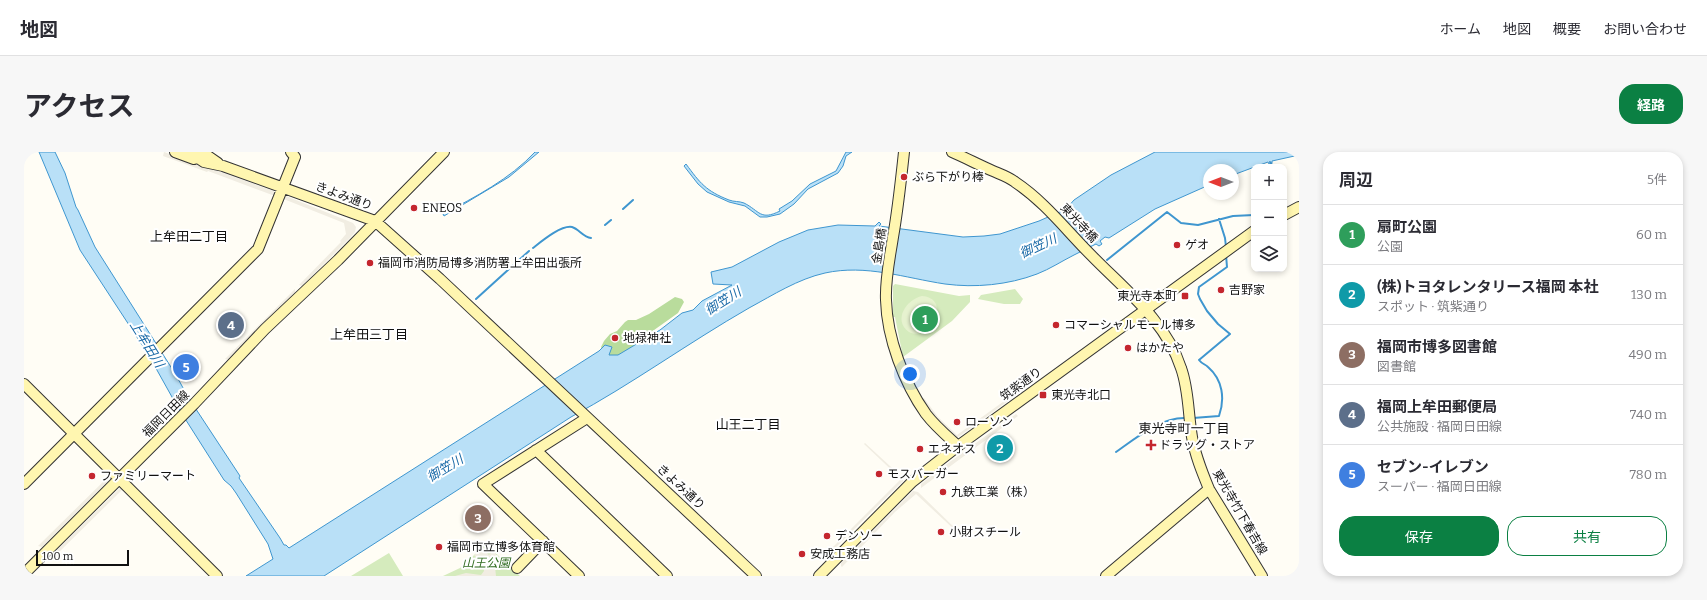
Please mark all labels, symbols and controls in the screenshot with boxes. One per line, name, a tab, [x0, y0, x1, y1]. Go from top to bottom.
text: 地図	[20, 18, 58, 41]
text: ホーム	[1439, 21, 1481, 38]
text: 地図	[1503, 21, 1531, 38]
text: 概要	[1553, 21, 1581, 38]
text: お問い合わせ	[1603, 21, 1687, 38]
button: 経路	[1619, 84, 1683, 124]
text: アクセス	[24, 90, 135, 123]
north arrow	[1203, 164, 1239, 200]
map controls	[1251, 164, 1287, 272]
button: +	[1251, 164, 1287, 200]
place label: ぶら下がり棒	[912, 170, 984, 184]
text: 周辺	[1339, 170, 1373, 191]
marker: ぶら下がり棒	[899, 172, 909, 182]
text: 5件	[1647, 172, 1667, 187]
street label: きよみ通り	[313, 179, 375, 213]
button: −	[1251, 200, 1287, 236]
place label: ENEOS	[422, 201, 462, 215]
street label: 東光寺橋	[1058, 201, 1100, 245]
marker: ENEOS	[409, 203, 419, 213]
text: 扇町公園	[1377, 218, 1437, 236]
street label: 金島橋	[869, 227, 889, 265]
text: 1	[1349, 227, 1355, 242]
text: 60 m	[1636, 227, 1667, 242]
district label: 上牟田二丁目	[150, 229, 228, 244]
water label: 御笠川	[1017, 230, 1061, 261]
button: layers	[1251, 236, 1287, 272]
place label: ゲオ	[1185, 238, 1209, 252]
text: 公園	[1377, 239, 1403, 254]
marker: ゲオ	[1172, 240, 1182, 250]
place label: 福岡市消防局博多消防署上牟田出張所	[378, 256, 582, 270]
marker: 福岡市消防局博多消防署上牟田出張所	[365, 258, 375, 268]
text: (株)トヨタレンタリース福岡 本社	[1377, 278, 1598, 296]
water label: 御笠川	[702, 283, 745, 318]
place label: 吉野家	[1229, 283, 1265, 297]
marker: 吉野家	[1216, 285, 1226, 295]
text: 2	[1348, 287, 1356, 302]
text: 130 m	[1631, 287, 1667, 302]
place label: 東光寺本町	[1117, 289, 1177, 303]
marker: 東光寺本町	[1180, 291, 1190, 301]
text: スポット · 筑紫通り	[1377, 299, 1489, 314]
pin: 1	[912, 304, 938, 334]
pin: 4	[218, 310, 244, 340]
water label: 上牟田川	[127, 318, 168, 372]
place label: コマーシャルモール博多	[1064, 318, 1196, 332]
marker: コマーシャルモール博多	[1051, 320, 1061, 330]
district label: 上牟田三丁目	[330, 327, 408, 342]
place label: 地禄神社	[623, 331, 671, 345]
marker: 地禄神社	[610, 333, 620, 343]
text: 福岡市博多図書館	[1377, 338, 1497, 356]
place label: はかたや	[1136, 341, 1184, 355]
marker: はかたや	[1123, 343, 1133, 353]
text: 3	[1348, 347, 1356, 362]
text: 490 m	[1628, 347, 1667, 362]
pin: 5	[173, 352, 199, 382]
text: 図書館	[1377, 359, 1416, 374]
your location	[900, 364, 920, 384]
street label: 筑紫通り	[997, 364, 1045, 404]
street label: 福岡日田線	[140, 388, 192, 440]
place label: 東光寺北口	[1051, 388, 1111, 402]
marker: 東光寺北口	[1038, 390, 1048, 400]
text: 福岡上牟田郵便局	[1377, 398, 1497, 416]
text: 4	[1348, 407, 1356, 422]
text: 740 m	[1630, 407, 1667, 422]
place label: ローソン	[965, 415, 1013, 429]
district label: 山王二丁目	[715, 417, 781, 432]
marker: ローソン	[952, 417, 962, 427]
text: 公共施設 · 福岡日田線	[1377, 419, 1502, 434]
district label: 東光寺町一丁目	[1138, 421, 1230, 436]
pin: 2	[987, 433, 1013, 463]
place label: ドラッグ・ストア	[1159, 438, 1255, 452]
marker: ドラッグ・ストア	[1146, 440, 1156, 450]
place label: エネオス	[928, 442, 976, 456]
marker: エネオス	[915, 444, 925, 454]
water label: 御笠川	[424, 451, 467, 484]
text: セブン-イレブン	[1377, 458, 1489, 476]
street label: きよみ通り	[654, 461, 708, 513]
place label: モスバーガー	[887, 467, 959, 481]
street label: 東光寺竹下春吉線	[1210, 467, 1270, 557]
text: 5	[1348, 467, 1356, 482]
text: 780 m	[1630, 467, 1667, 482]
place label: ファミリーマート	[100, 469, 196, 483]
marker: モスバーガー	[874, 469, 884, 479]
marker: ファミリーマート	[87, 471, 97, 481]
text: スーパー · 福岡日田線	[1377, 479, 1502, 494]
place label: 九鉄工業（株）	[951, 485, 1035, 499]
marker: 九鉄工業（株）	[938, 487, 948, 497]
pin: 3	[465, 503, 491, 533]
button: 保存	[1339, 516, 1499, 556]
button: 共有	[1507, 516, 1667, 556]
place label: 小財スチール	[949, 525, 1021, 539]
marker: 小財スチール	[936, 527, 946, 537]
place label: デンソー	[835, 529, 883, 543]
marker: デンソー	[822, 531, 832, 541]
place label: 福岡市立博多体育館	[447, 540, 555, 554]
marker: 福岡市立博多体育館	[434, 542, 444, 552]
place label: 安成工務店	[810, 547, 870, 561]
scale bar	[36, 548, 129, 567]
marker: 安成工務店	[797, 549, 807, 559]
text: 100 m	[42, 550, 73, 563]
park label: 山王公園	[462, 556, 512, 570]

